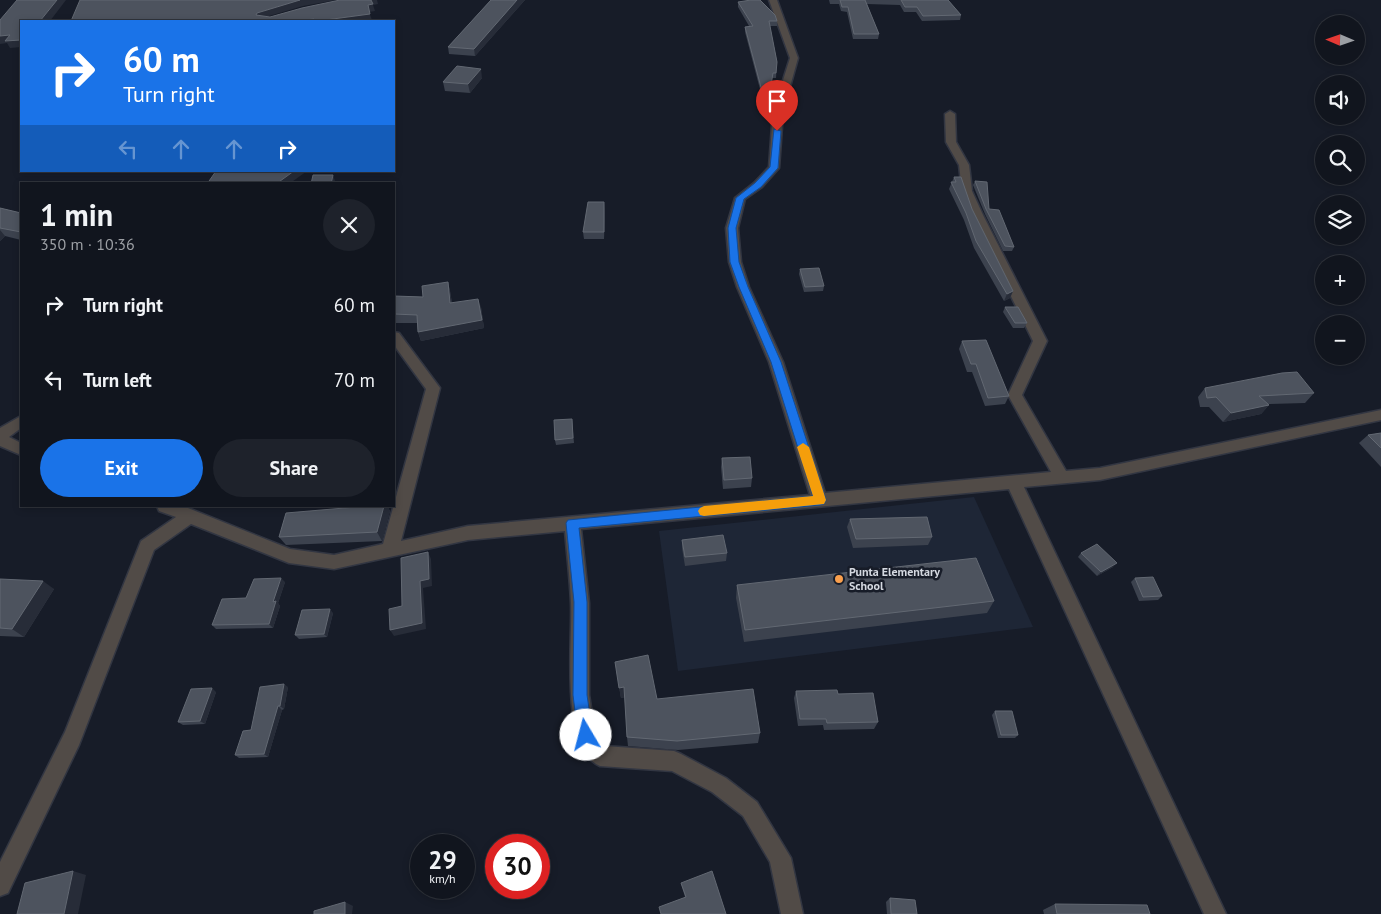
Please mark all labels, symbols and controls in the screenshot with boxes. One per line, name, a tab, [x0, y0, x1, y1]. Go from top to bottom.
north arrow	[1315, 15, 1365, 65]
map controls	[1315, 15, 1365, 365]
text: 60 m	[123, 36, 200, 82]
icon: right	[40, 40, 105, 105]
button: sound	[1315, 75, 1365, 125]
text: Turn right	[123, 80, 215, 108]
pin	[756, 80, 798, 131]
icon: arrive	[763, 87, 791, 115]
icon: left	[114, 135, 142, 163]
icon: ahead	[167, 135, 195, 163]
icon: ahead	[220, 135, 248, 163]
icon: right	[273, 135, 301, 163]
button: search	[1315, 135, 1365, 185]
text: 1 min	[40, 195, 113, 234]
button: layers	[1315, 195, 1365, 245]
button: close	[323, 199, 375, 251]
text: 350 m · 10:36	[40, 234, 135, 254]
button: +	[1315, 255, 1365, 305]
icon: right	[40, 291, 68, 319]
text: Turn right	[83, 293, 163, 317]
text: 60 m	[334, 293, 375, 317]
button: −	[1315, 315, 1365, 365]
icon: left	[40, 366, 68, 394]
text: Turn left	[83, 368, 152, 392]
text: 70 m	[334, 368, 375, 392]
button: Exit	[40, 439, 203, 497]
button: Share	[213, 439, 375, 497]
place label: Punta Elementary School	[849, 564, 940, 593]
marker: Punta Elementary School	[833, 573, 845, 585]
position arrow	[559, 708, 611, 760]
speed limit sign: 30	[485, 834, 550, 899]
text: 29	[428, 844, 457, 876]
text: km/h	[429, 871, 456, 886]

